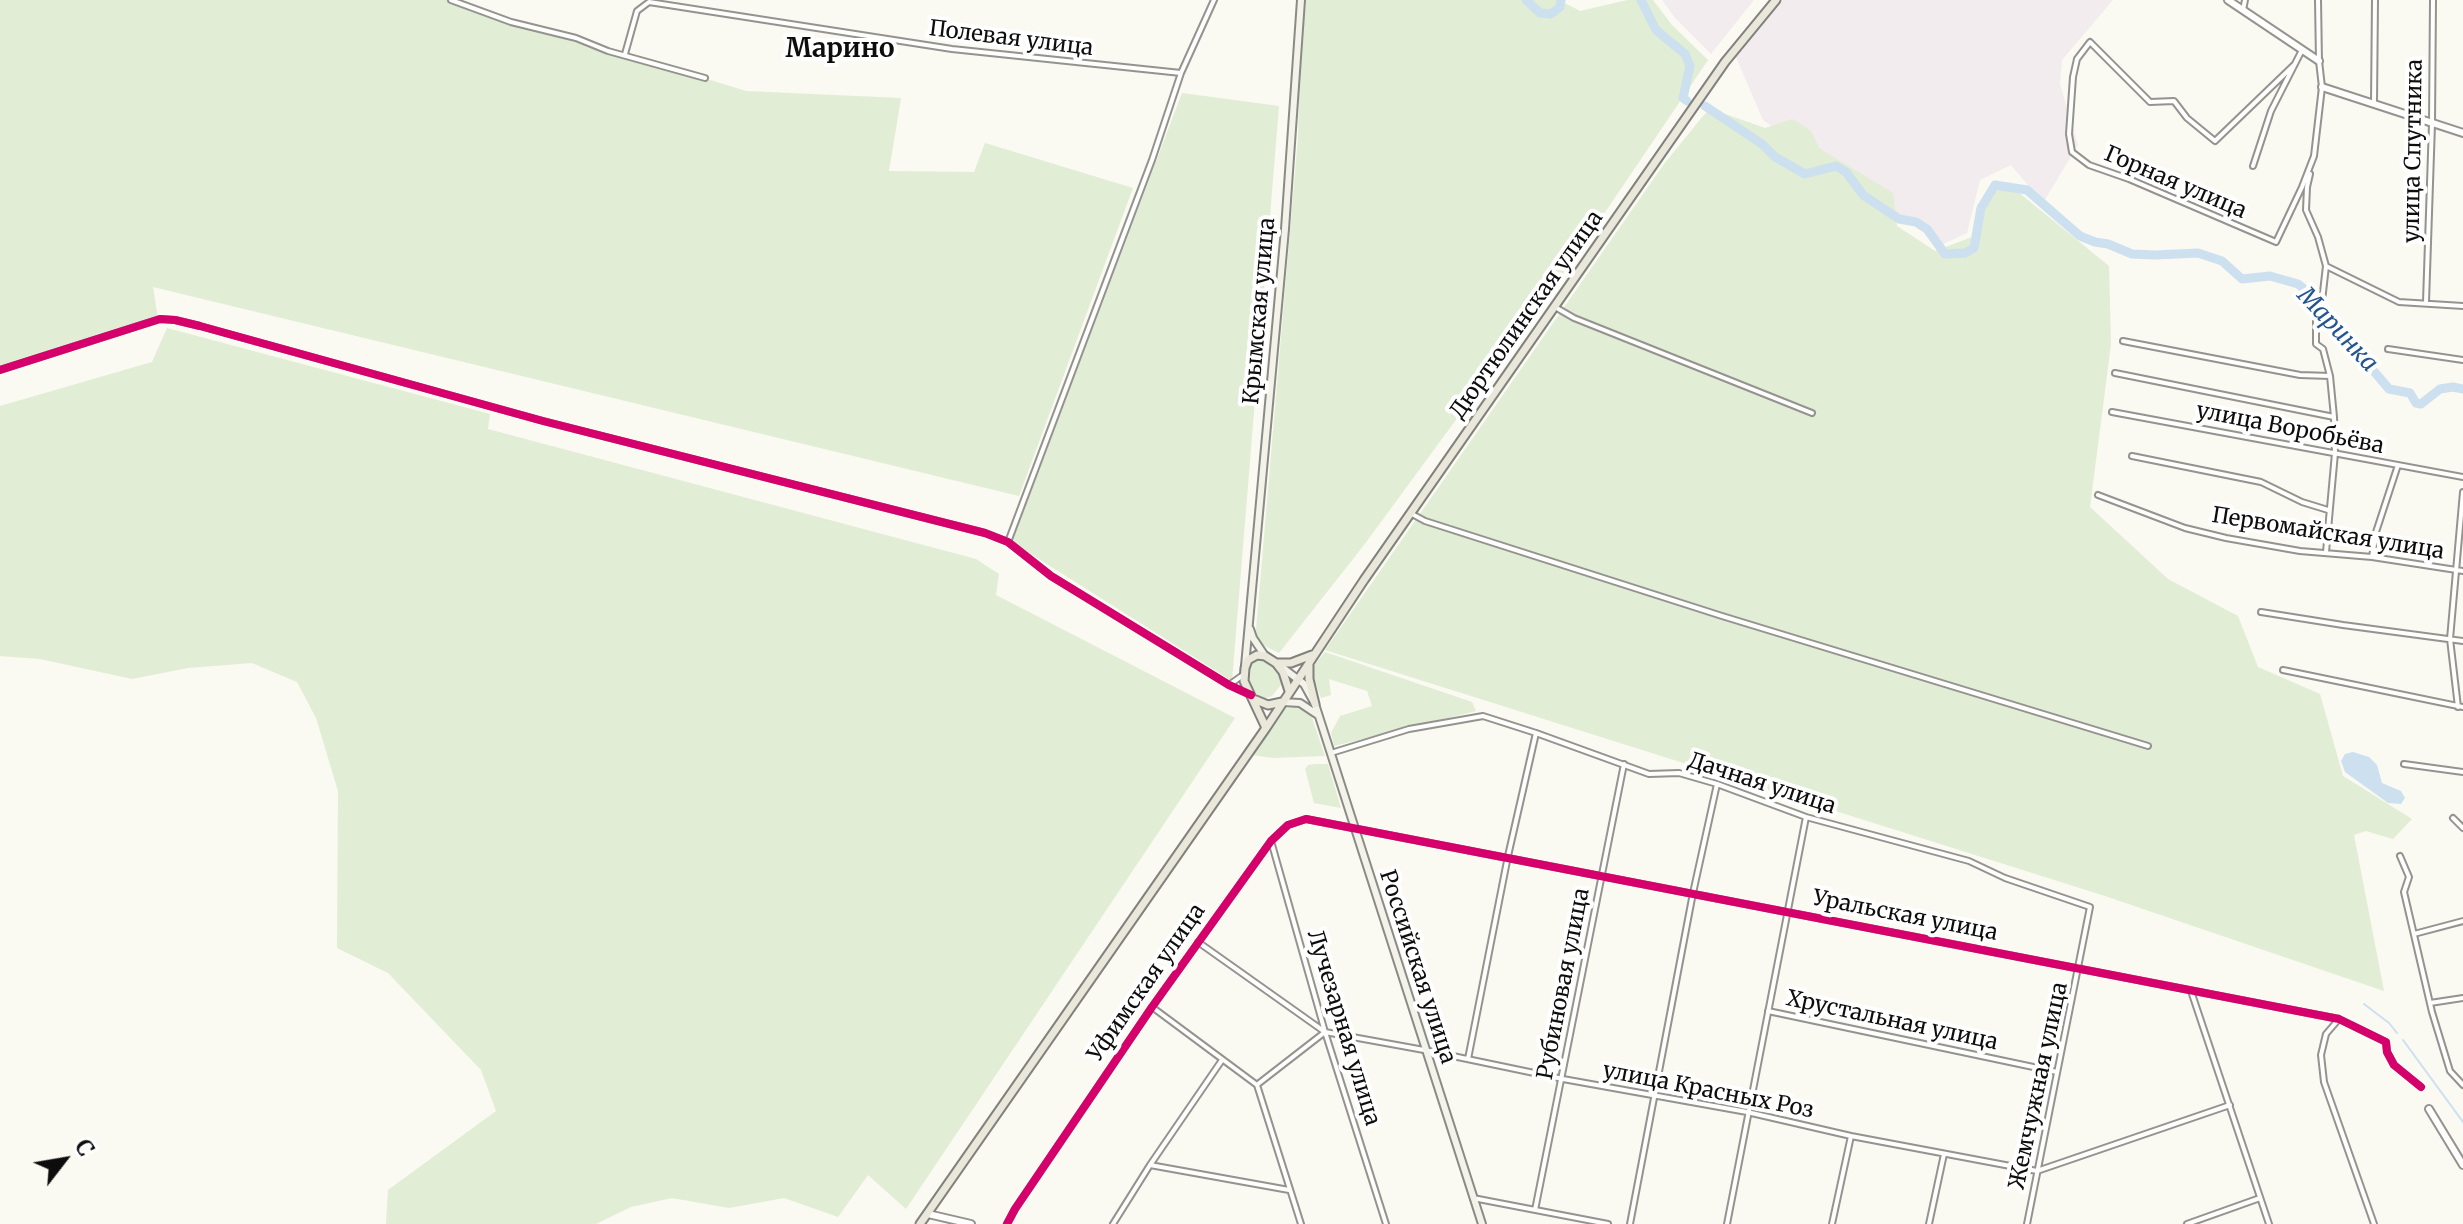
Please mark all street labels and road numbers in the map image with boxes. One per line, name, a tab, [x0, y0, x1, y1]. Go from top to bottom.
street label: Полевая улица	[927, 16, 1095, 62]
street label: улица Спутника	[2399, 59, 2429, 243]
street label: Горная улица	[2100, 141, 2250, 225]
street label: Дюртюлинская улица	[1445, 206, 1609, 424]
street label: Крымская улица	[1239, 216, 1281, 406]
street label: улица Воробьёва	[2194, 398, 2386, 460]
street label: Первомайская улица	[2210, 503, 2446, 565]
street label: Дачная улица	[1685, 748, 1839, 820]
street label: Российская улица	[1373, 867, 1461, 1067]
street label: Уральская улица	[1810, 885, 2000, 947]
street label: Рубиновая улица	[1532, 886, 1596, 1082]
street label: Уфимская улица	[1083, 899, 1211, 1067]
street label: Лучезарная улица	[1301, 927, 1385, 1129]
street label: Жемчужная улица	[2004, 980, 2074, 1192]
street label: Хрустальная улица	[1784, 986, 2000, 1056]
street label: улица Красных Роз	[1600, 1058, 1816, 1124]

